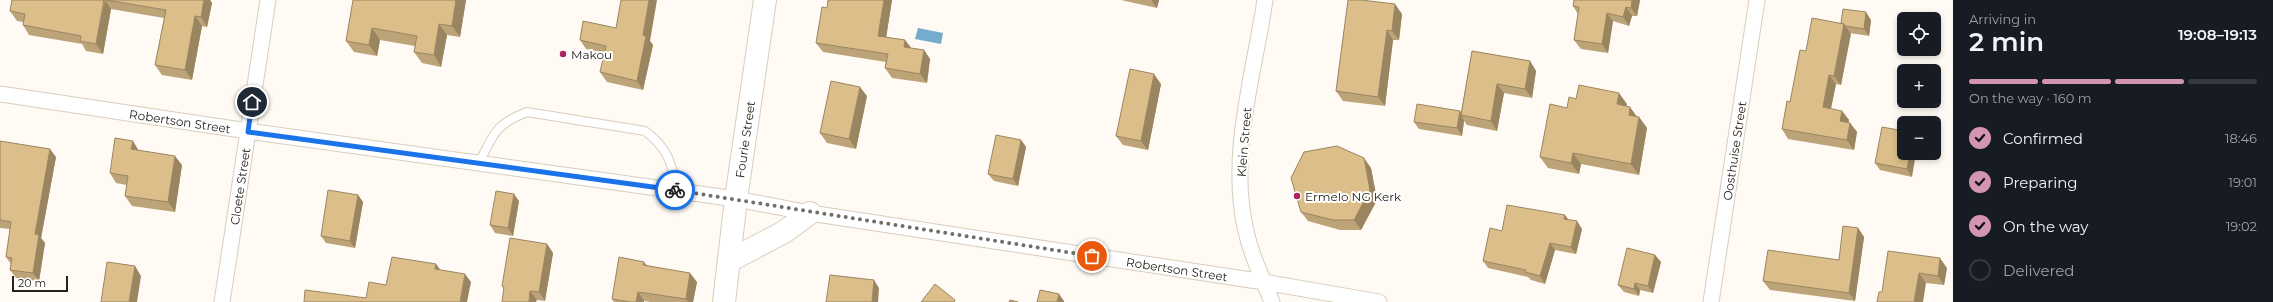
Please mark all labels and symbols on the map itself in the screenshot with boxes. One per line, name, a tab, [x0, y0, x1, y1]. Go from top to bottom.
place label: Makou	[571, 47, 612, 62]
marker: Makou	[558, 49, 568, 59]
pin	[235, 85, 269, 119]
street label: Fourie Street	[732, 100, 758, 179]
street label: Oosthuise Street	[1719, 100, 1749, 201]
street label: Robertson Street	[128, 106, 232, 136]
street label: Klein Street	[1233, 106, 1255, 177]
street label: Cloete Street	[226, 147, 253, 226]
courier	[655, 170, 695, 210]
place label: Ermelo NG Kerk	[1305, 189, 1402, 204]
marker: Ermelo NG Kerk	[1292, 191, 1302, 201]
pin	[1075, 239, 1109, 273]
street label: Robertson Street	[1125, 254, 1229, 284]
scale bar	[12, 274, 68, 293]

